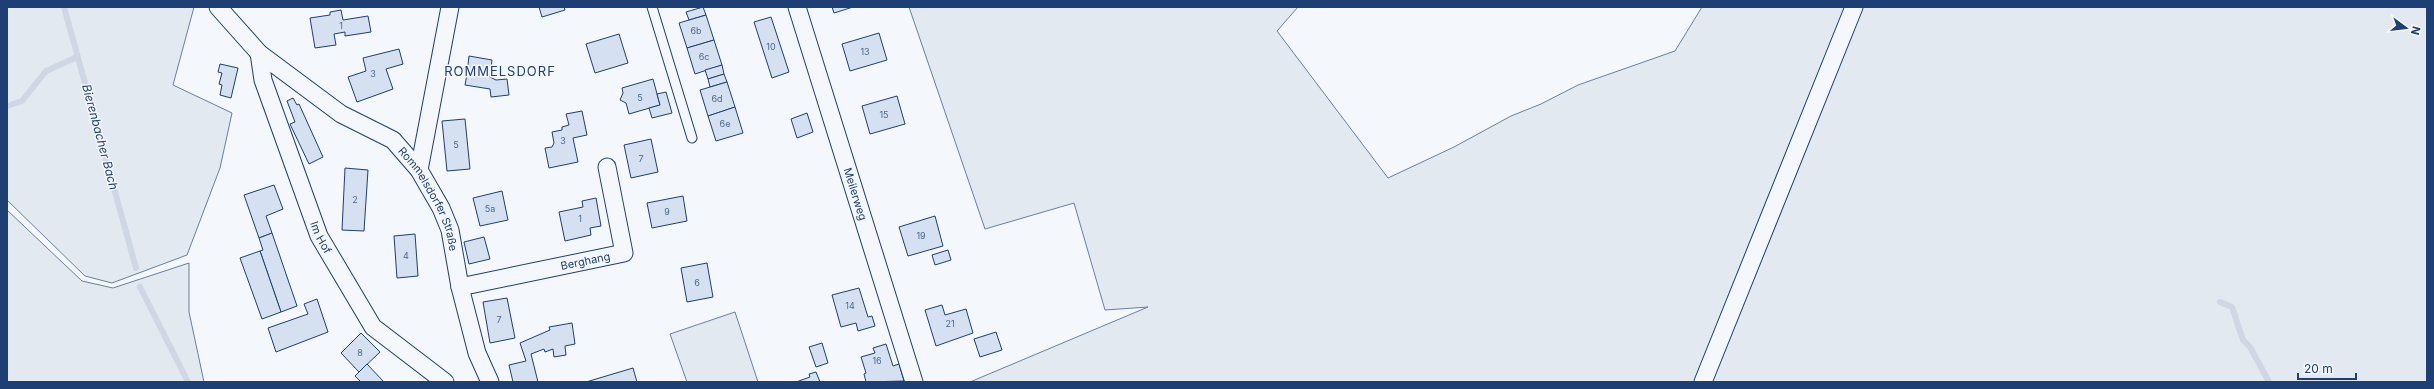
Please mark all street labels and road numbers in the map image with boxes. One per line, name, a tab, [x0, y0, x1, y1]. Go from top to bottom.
street label: Rommelsdorfer Straße	[395, 144, 461, 252]
street label: Meilerweg	[841, 166, 870, 222]
street label: Im Hof	[307, 219, 335, 256]
street label: Berghang	[559, 249, 611, 273]

